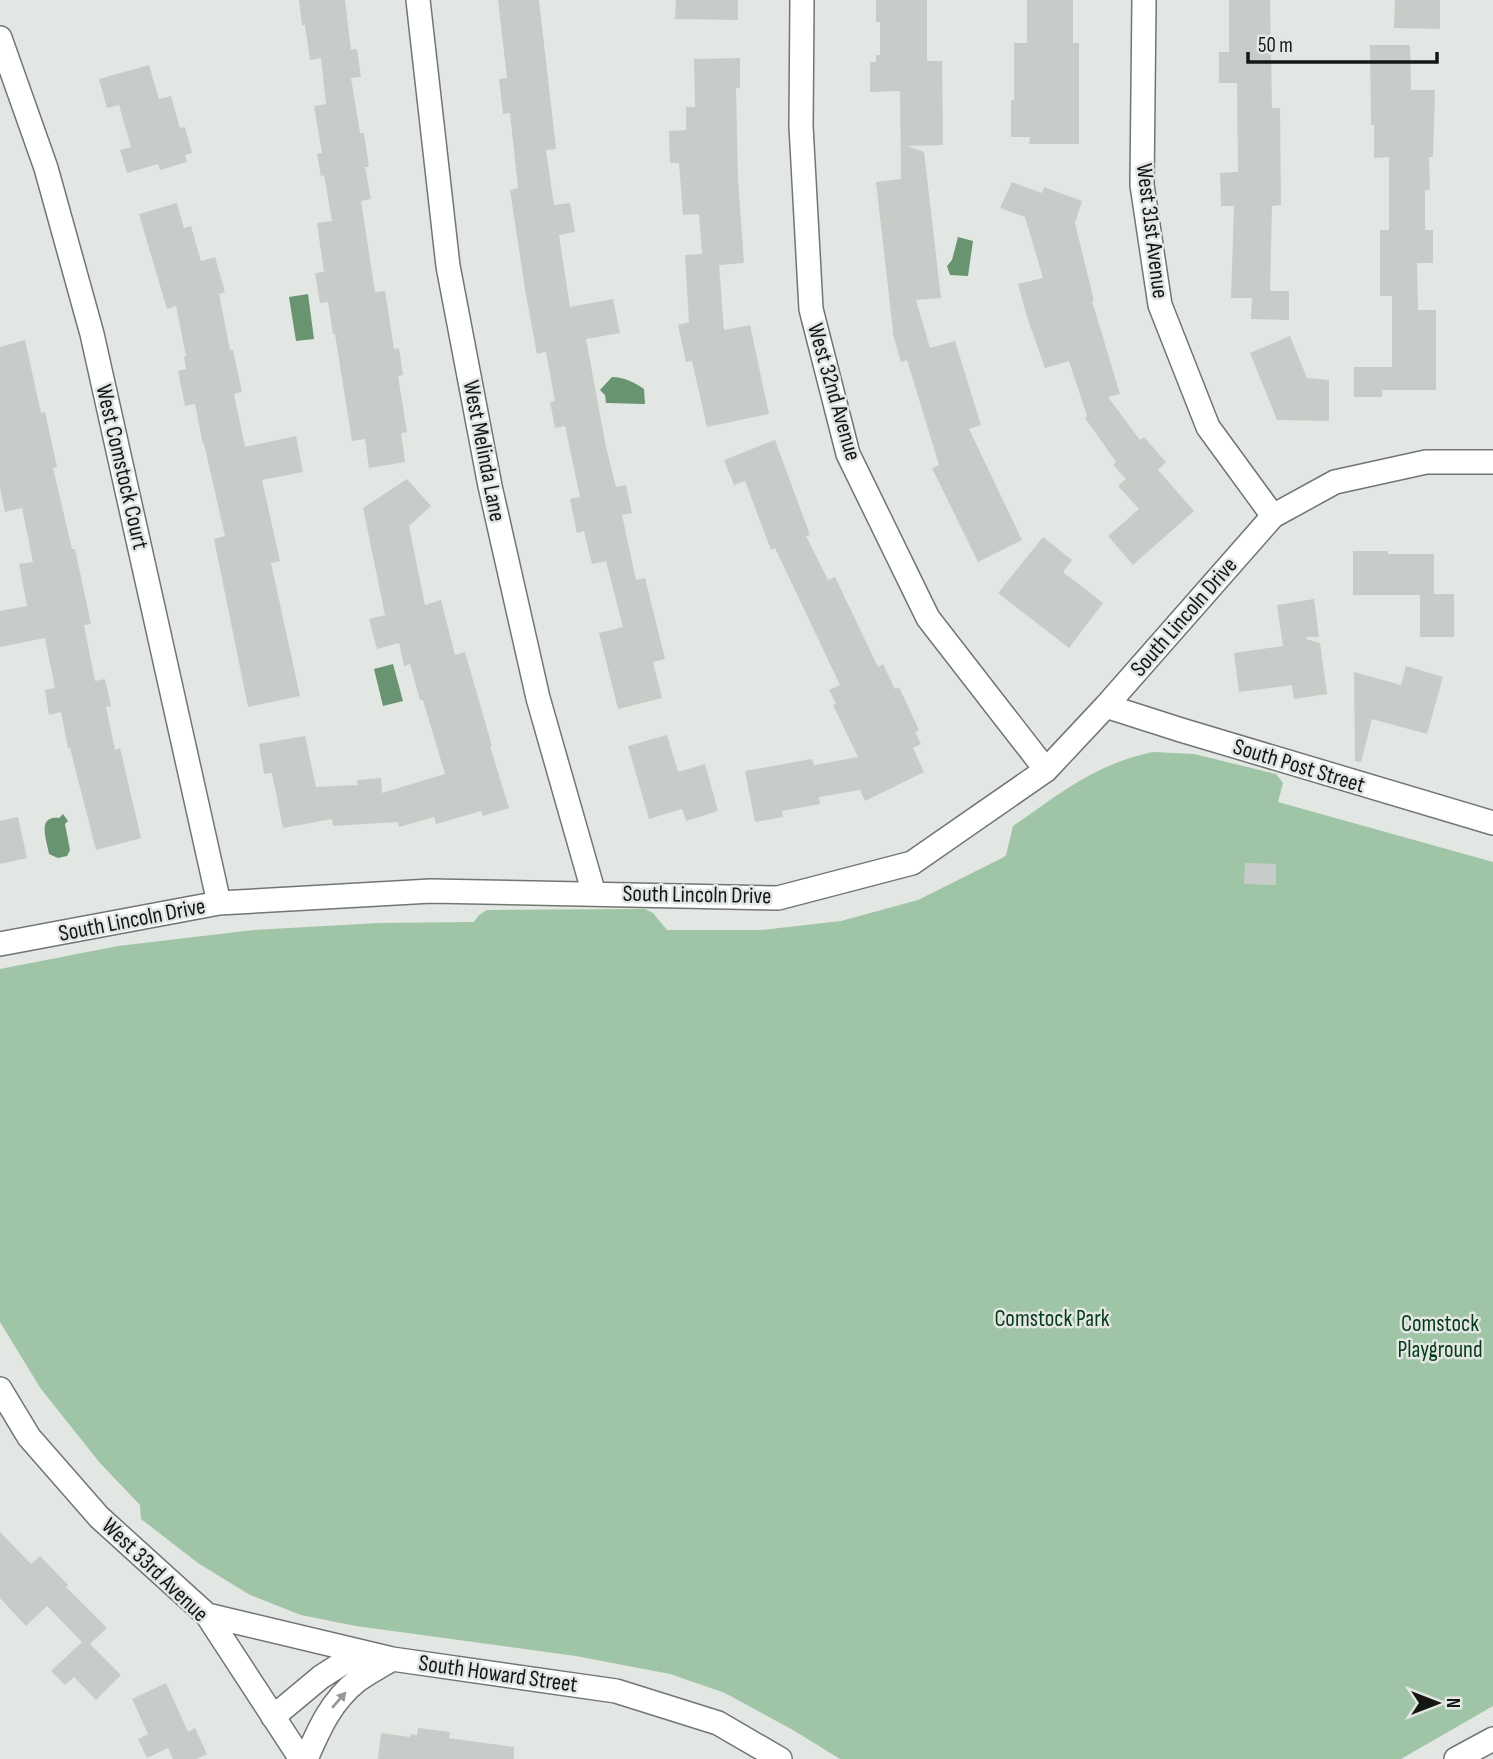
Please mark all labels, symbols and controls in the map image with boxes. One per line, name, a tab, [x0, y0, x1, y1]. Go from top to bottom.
scale bar	[1248, 21, 1437, 65]
text: 50 m	[1258, 33, 1293, 58]
street label: West 31st Avenue	[1130, 162, 1174, 300]
street label: West 32nd Avenue	[801, 320, 867, 464]
street label: West Melinda Lane	[457, 378, 511, 524]
street label: West Comstock Court	[89, 382, 155, 552]
street label: South Lincoln Drive	[1125, 552, 1243, 682]
street label: South Post Street	[1230, 733, 1368, 799]
street label: South Lincoln Drive	[622, 880, 772, 910]
street label: South Lincoln Drive	[56, 892, 208, 948]
park label: Comstock Park	[994, 1305, 1110, 1333]
park label: Comstock Playground	[1398, 1310, 1483, 1364]
street label: West 33rd Avenue	[96, 1512, 214, 1628]
street label: South Howard Street	[417, 1649, 579, 1699]
north arrow	[1402, 1668, 1472, 1738]
one-way arrow	[331, 1691, 347, 1709]
text: N	[1441, 1698, 1464, 1708]

